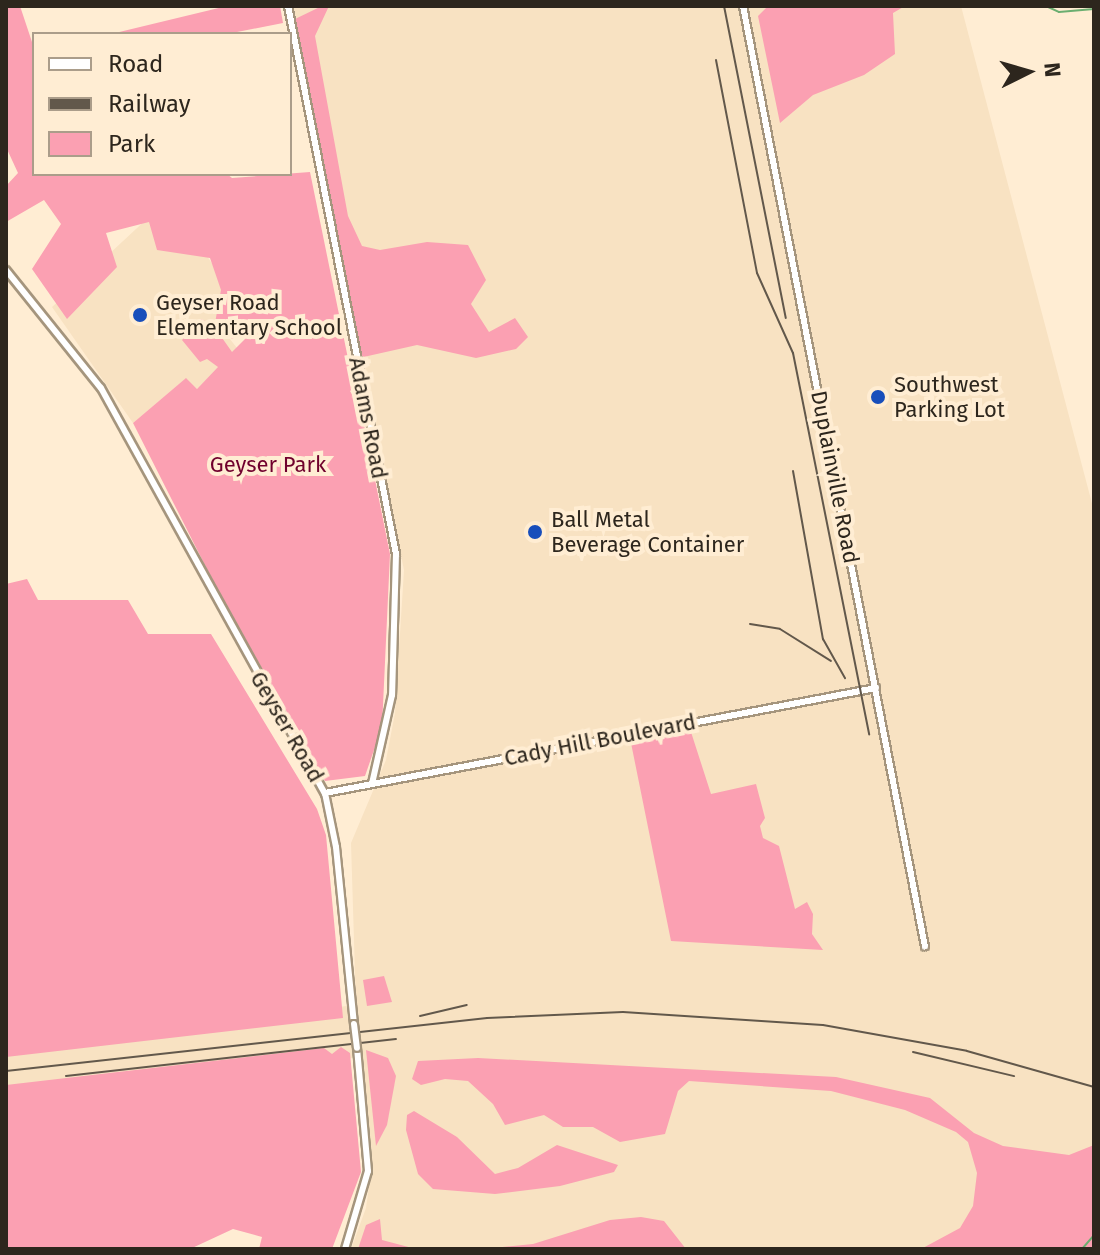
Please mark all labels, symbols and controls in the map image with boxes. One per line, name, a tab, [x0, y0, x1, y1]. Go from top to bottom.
legend	[32, 32, 292, 176]
north arrow	[988, 32, 1068, 112]
text: Road	[108, 50, 163, 78]
text: N	[1038, 61, 1066, 78]
text: Railway	[108, 90, 191, 118]
text: Park	[108, 130, 155, 158]
place label: Geyser Road Elementary School	[156, 289, 342, 340]
marker: Geyser Road Elementary School	[131, 306, 149, 324]
street label: Adams Road	[343, 355, 393, 481]
place label: Southwest Parking Lot	[894, 371, 1005, 422]
street label: Duplainville Road	[805, 388, 865, 566]
marker: Southwest Parking Lot	[869, 388, 887, 406]
park label: Geyser Park	[210, 452, 326, 478]
place label: Ball Metal Beverage Container	[551, 506, 744, 558]
marker: Ball Metal Beverage Container	[526, 523, 544, 541]
street label: Geyser Road	[245, 667, 329, 787]
street label: Cady Hill Boulevard	[502, 708, 698, 772]

